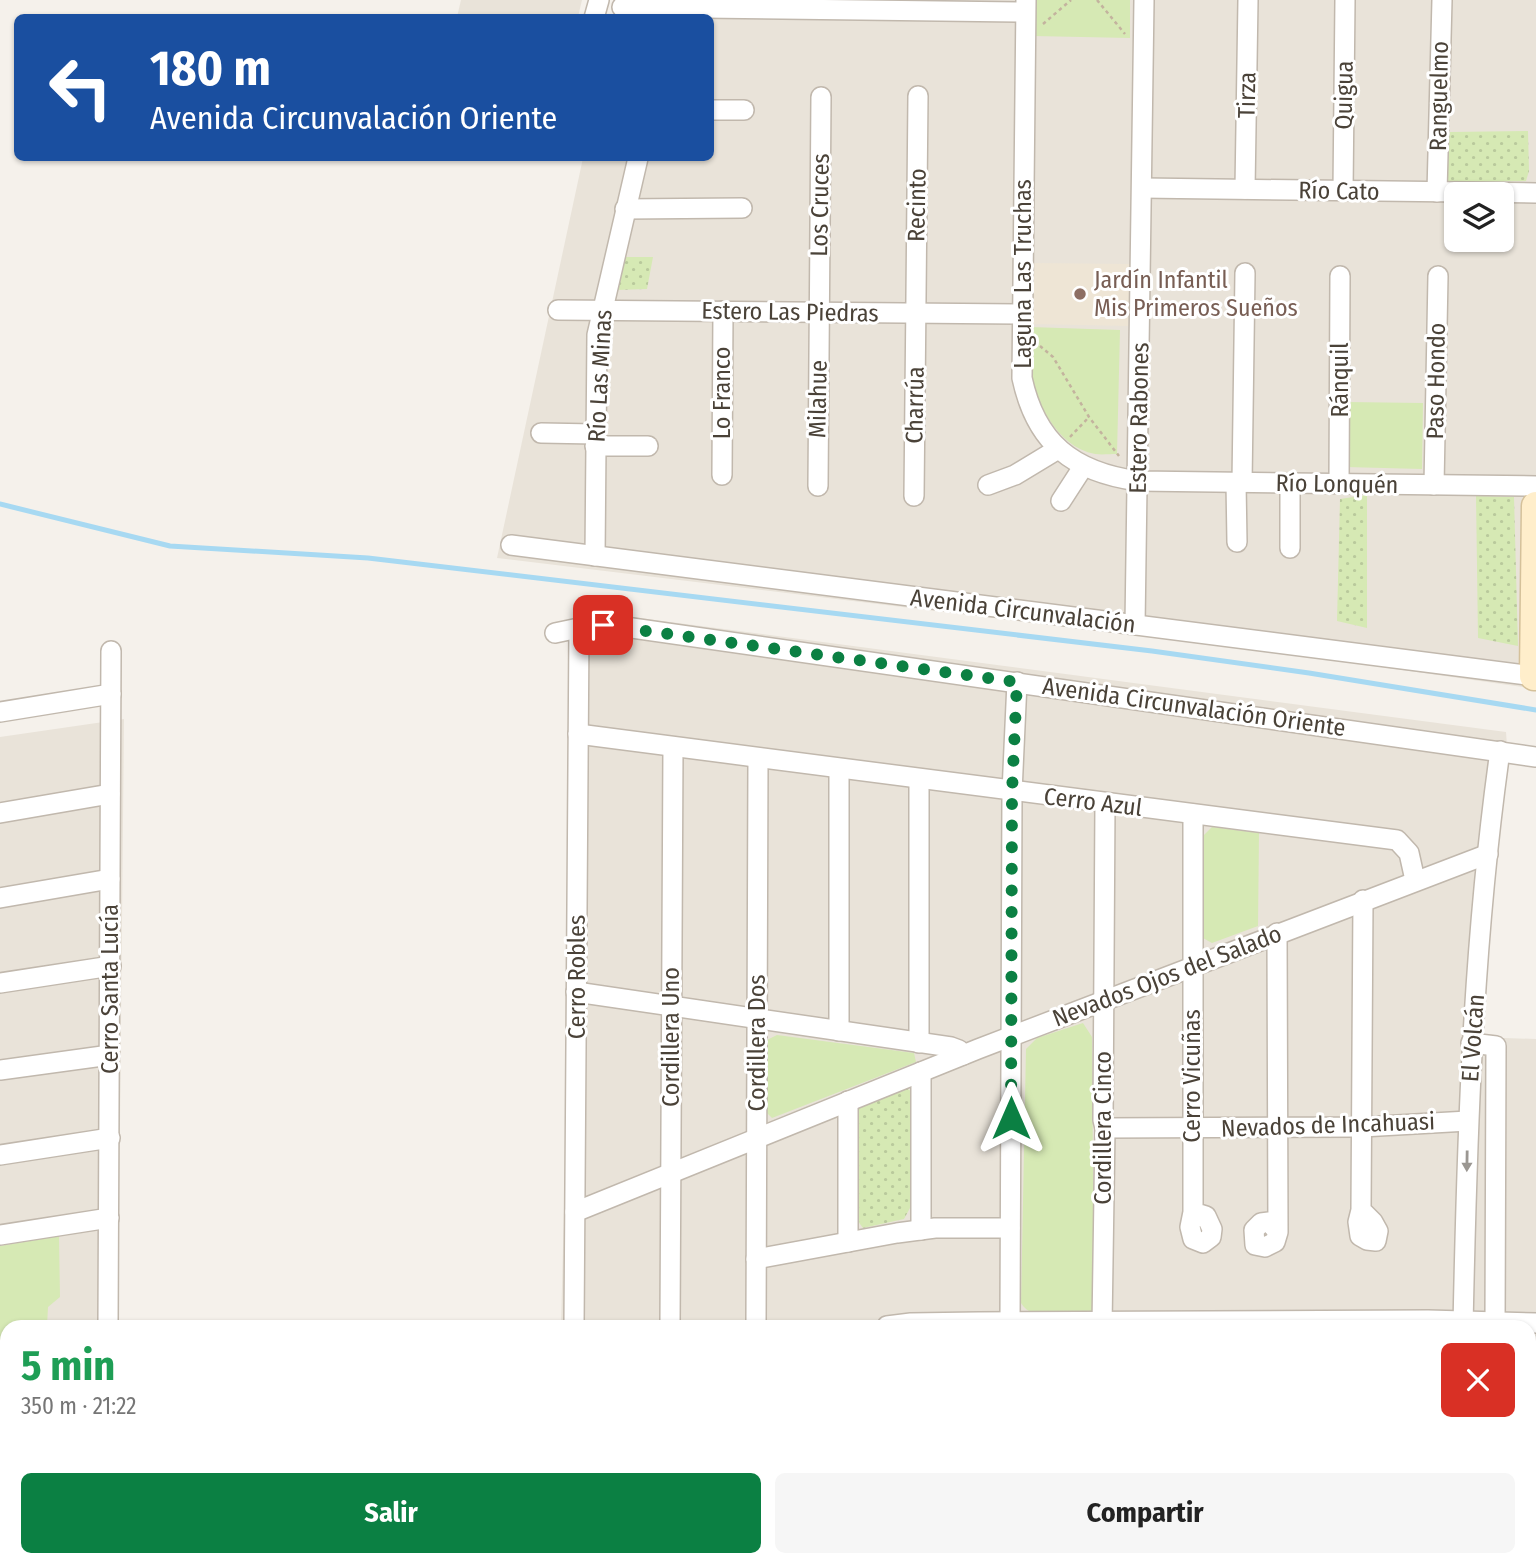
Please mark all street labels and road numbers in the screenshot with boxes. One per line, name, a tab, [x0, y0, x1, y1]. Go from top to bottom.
street label: Ranguelmo	[1424, 41, 1454, 151]
street label: Quigua	[1329, 60, 1359, 130]
street label: Tirza	[1233, 72, 1261, 118]
street label: Los Cruces	[805, 153, 835, 257]
street label: Recinto	[902, 168, 932, 242]
street label: Río Cato	[1298, 176, 1380, 206]
street label: Laguna Las Truchas	[1009, 179, 1037, 369]
street label: Estero Las Piedras	[701, 296, 879, 328]
street label: Río Las Minas	[583, 309, 617, 443]
street label: Paso Hondo	[1421, 322, 1451, 440]
street label: Estero Rabones	[1124, 342, 1154, 494]
street label: Ránquil	[1326, 342, 1354, 418]
street label: Lo Franco	[708, 347, 736, 439]
street label: Milahue	[803, 360, 833, 438]
street label: Charrúa	[900, 366, 930, 444]
street label: Río Lonquén	[1275, 469, 1399, 499]
street label: Avenida Circunvalación	[909, 583, 1137, 639]
street label: Avenida Circunvalación Oriente	[1041, 672, 1347, 742]
street label: Cerro Azul	[1042, 782, 1144, 822]
street label: Cerro Santa Lucía	[96, 904, 124, 1074]
street label: Cerro Robles	[563, 915, 591, 1039]
street label: Nevados Ojos del Salado	[1049, 919, 1285, 1033]
street label: Cordillera Uno	[657, 967, 685, 1107]
street label: Cordillera Dos	[743, 974, 771, 1112]
street label: El Volcán	[1456, 993, 1490, 1083]
street label: Cerro Vicuñas	[1178, 1009, 1206, 1143]
street label: Cordillera Cinco	[1089, 1051, 1117, 1205]
street label: Nevados de Incahuasi	[1221, 1107, 1435, 1143]

